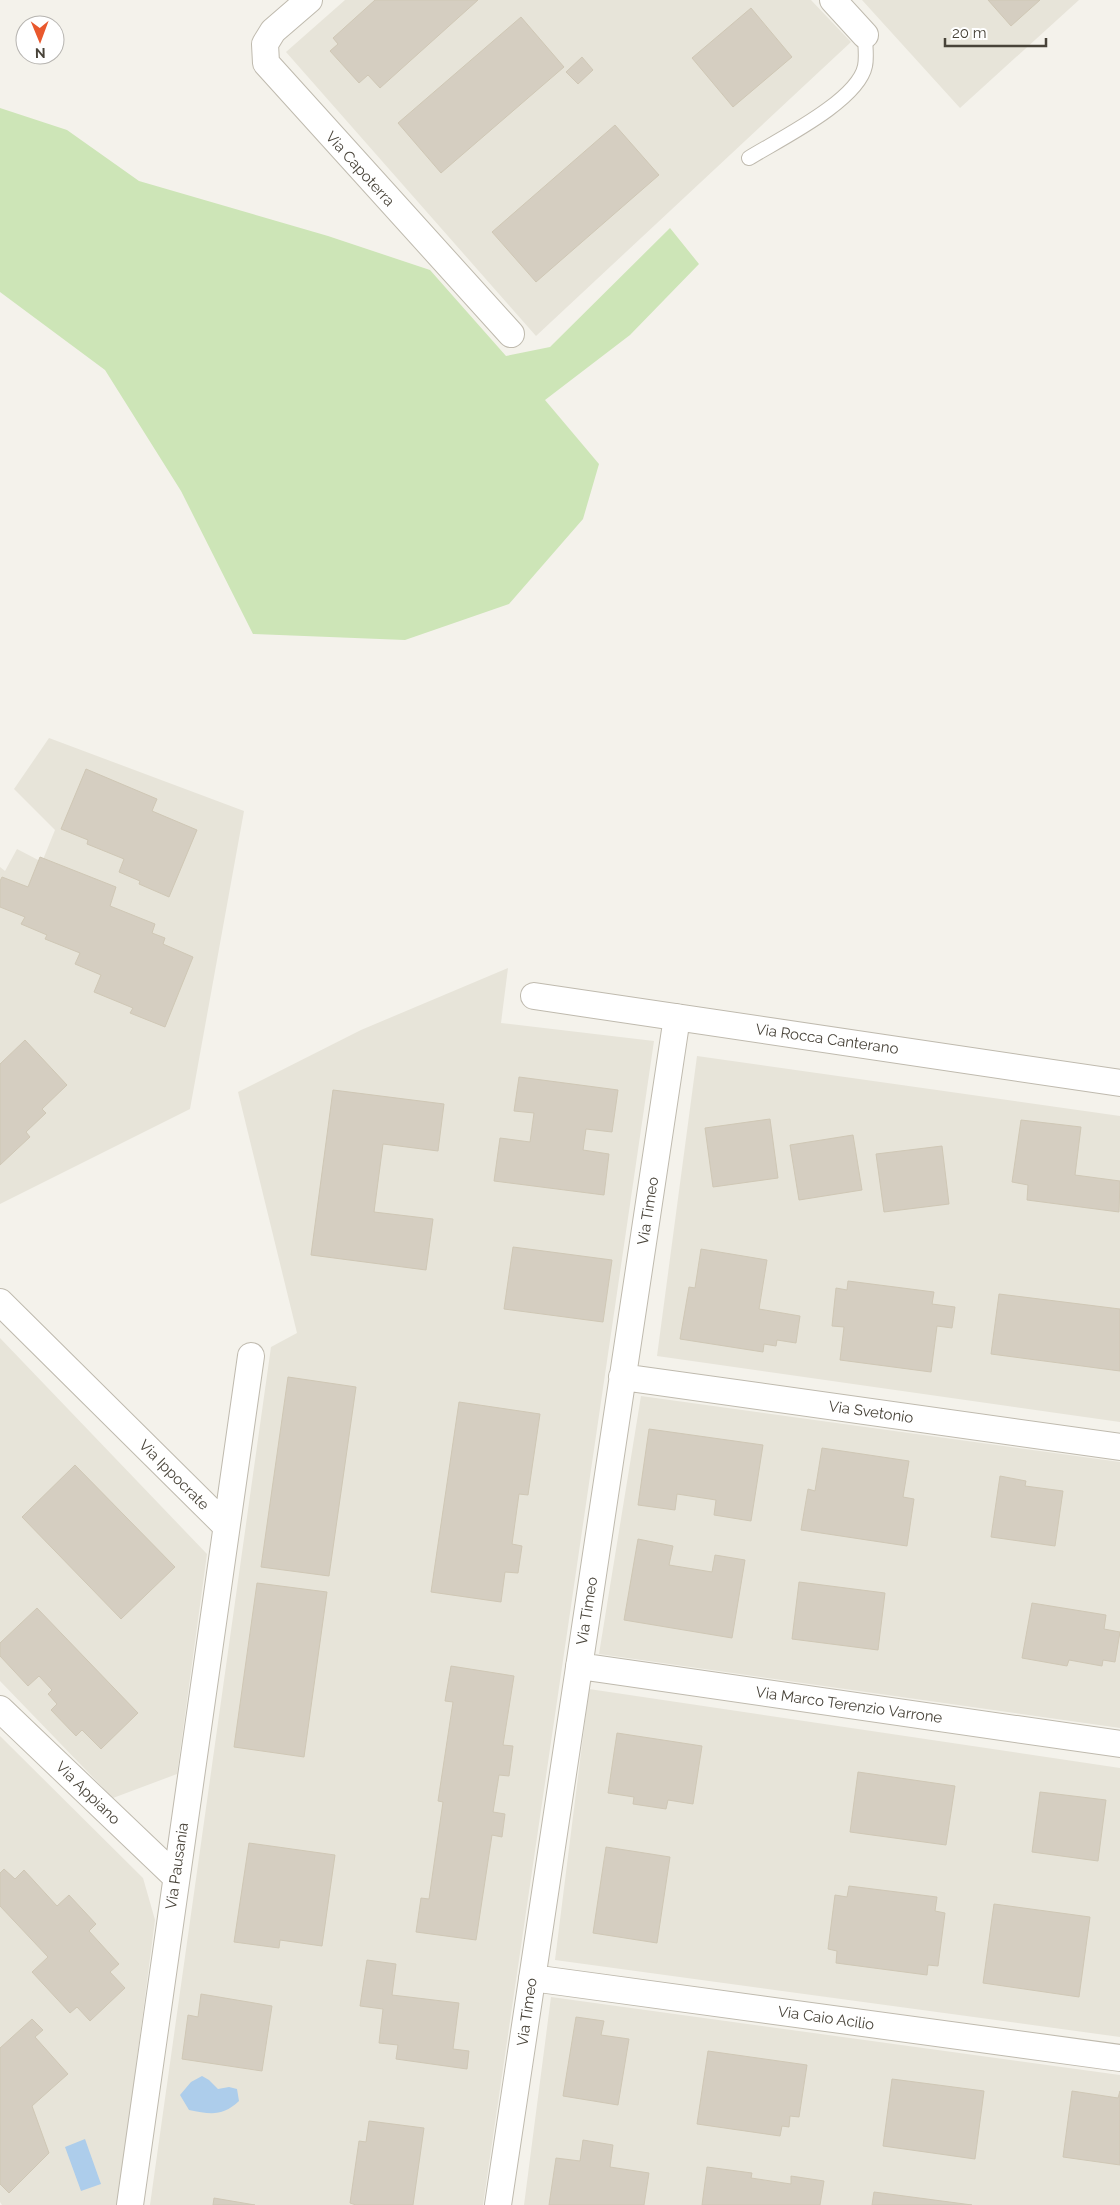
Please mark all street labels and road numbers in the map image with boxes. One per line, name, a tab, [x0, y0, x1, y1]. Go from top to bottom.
street label: Via Capoterra	[322, 128, 398, 210]
street label: Via Rocca Canterano	[754, 1020, 900, 1058]
street label: Via Timeo	[634, 1175, 662, 1246]
street label: Via Svetonio	[827, 1397, 915, 1427]
street label: Via Ippocrate	[135, 1436, 213, 1514]
street label: Via Timeo	[573, 1575, 601, 1646]
street label: Via Marco Terenzio Varrone	[755, 1683, 944, 1727]
street label: Via Appiano	[52, 1758, 124, 1828]
street label: Via Pausania	[162, 1821, 192, 1911]
street label: Via Timeo	[513, 1977, 541, 2047]
street label: Via Caio Acilio	[777, 2002, 875, 2034]

